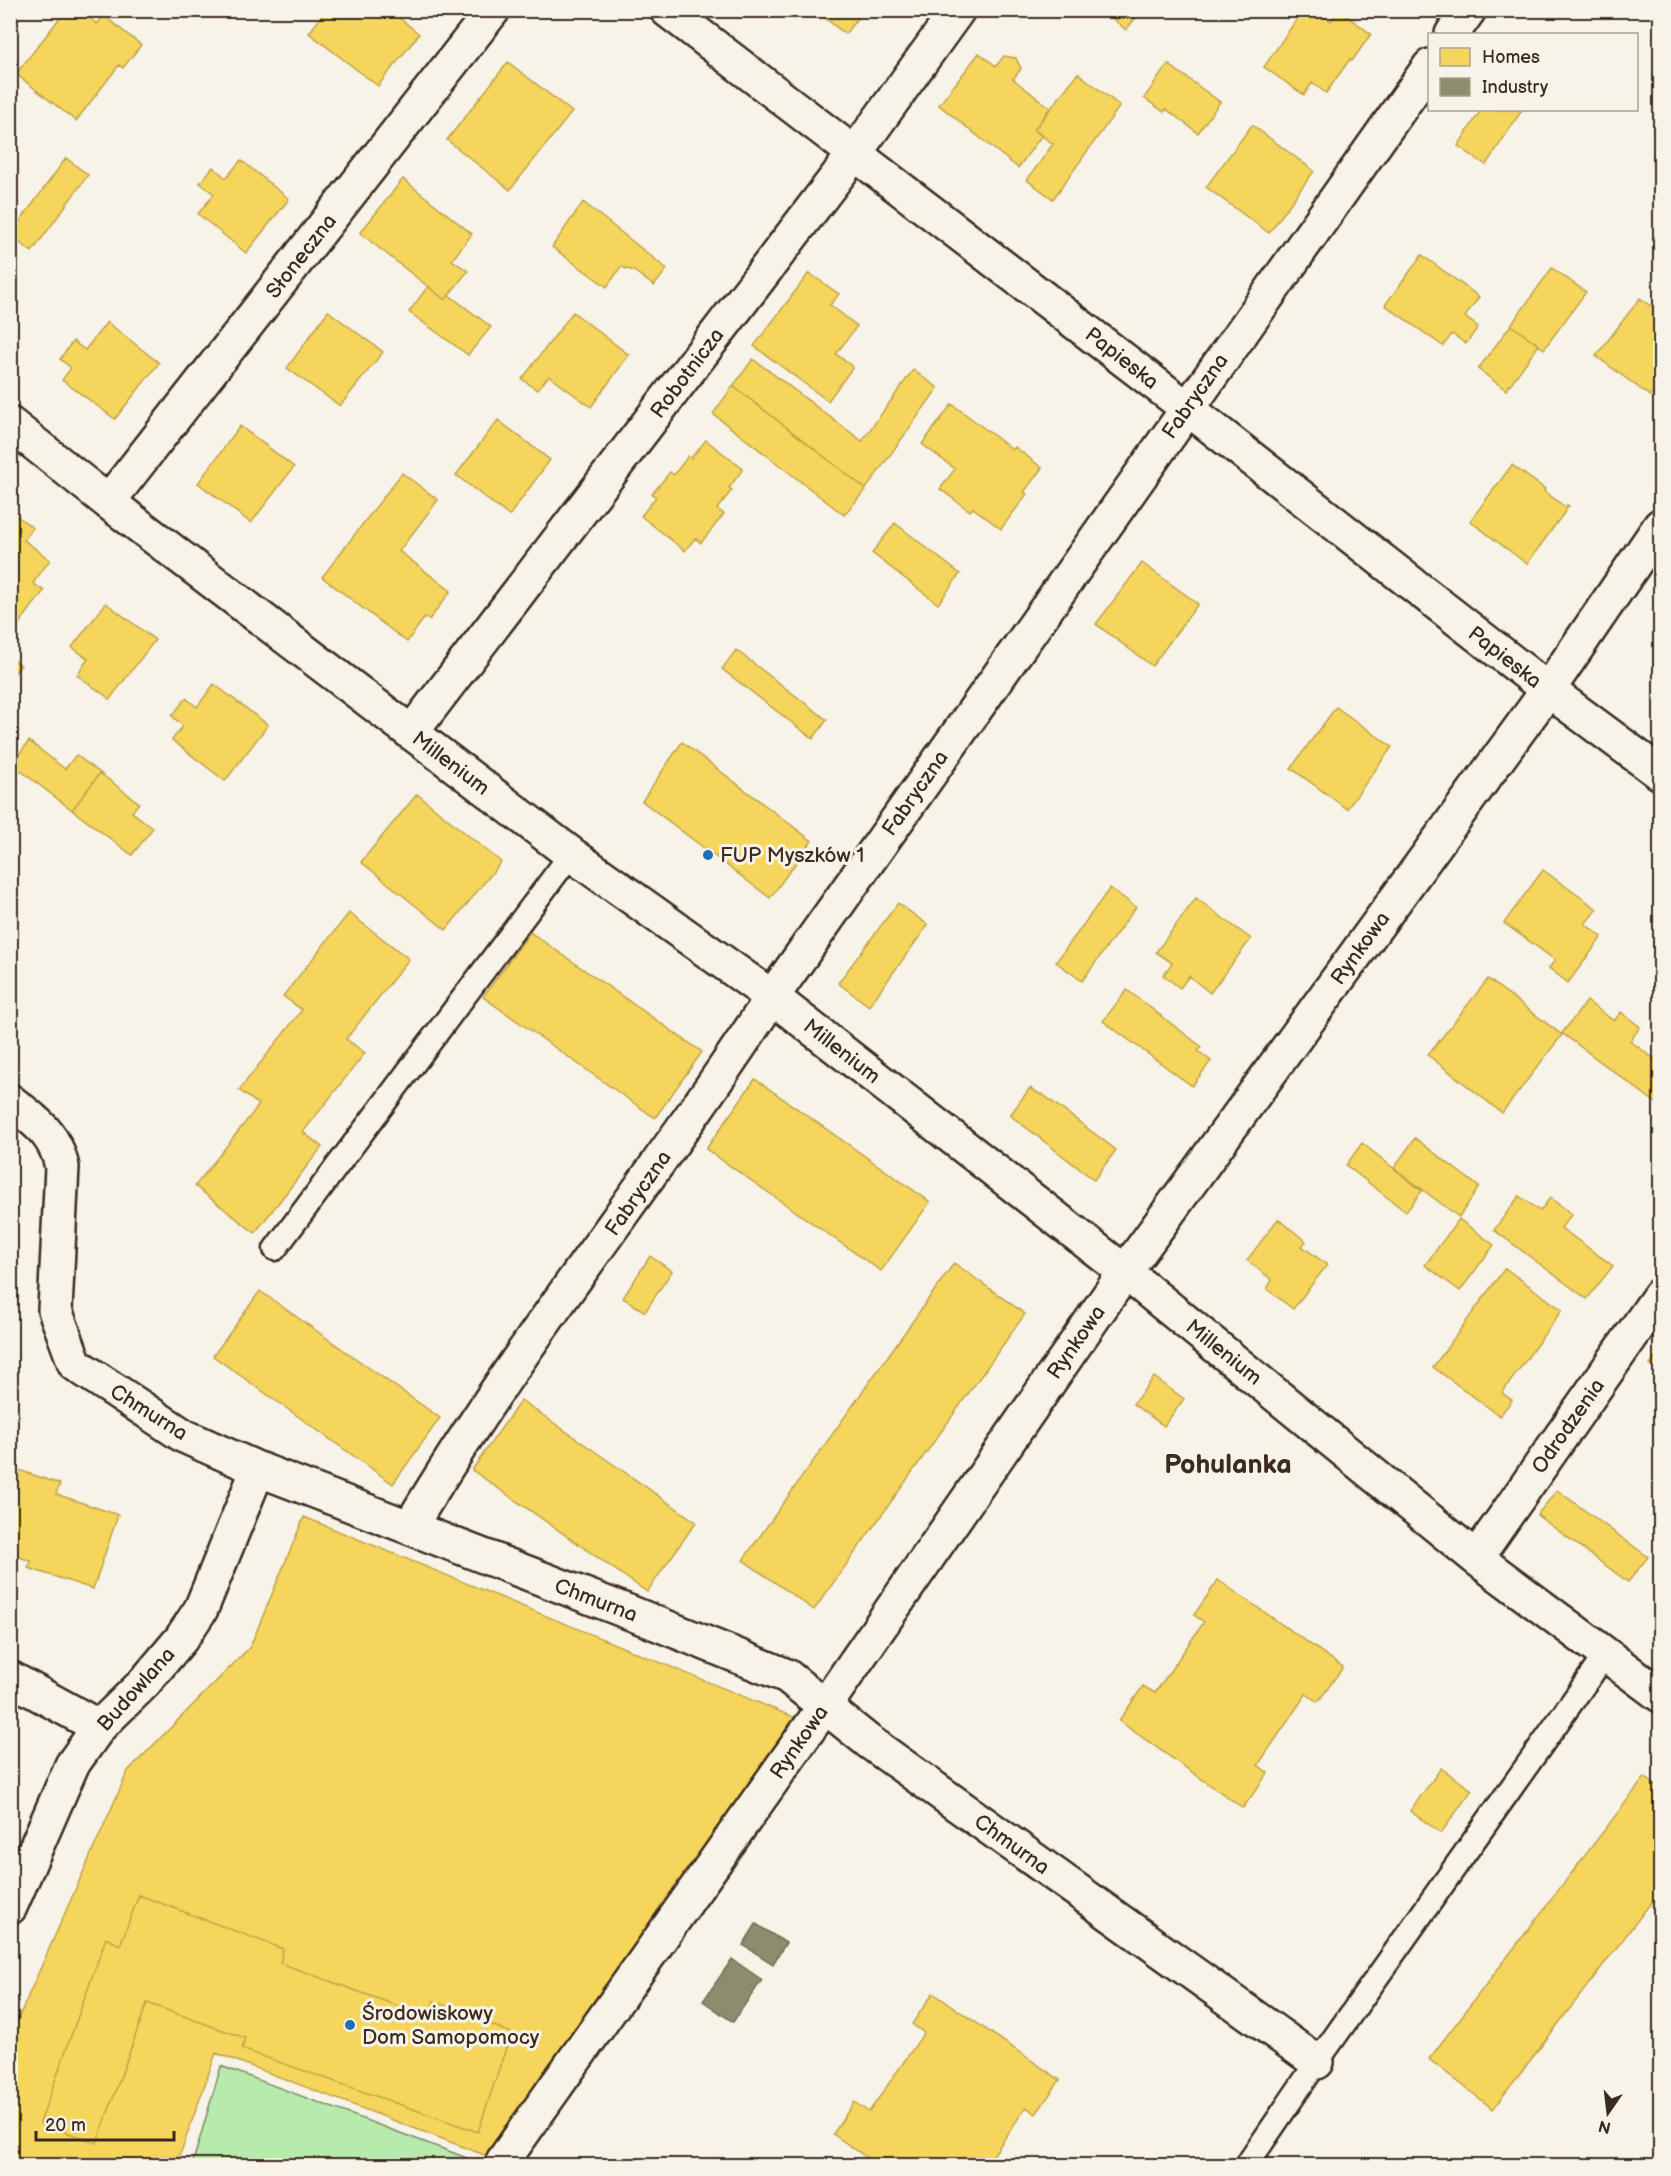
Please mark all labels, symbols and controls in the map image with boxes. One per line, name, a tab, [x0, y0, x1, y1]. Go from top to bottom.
legend	[1428, 33, 1638, 111]
text: Homes	[1482, 47, 1540, 68]
text: Industry	[1482, 77, 1549, 98]
street label: Słoneczna	[261, 209, 342, 304]
street label: Papieska	[1080, 322, 1163, 395]
street label: Robotnicza	[645, 323, 729, 423]
street label: Fabryczna	[1157, 349, 1234, 444]
street label: Papieska	[1463, 621, 1546, 694]
street label: Millenium	[407, 726, 494, 801]
street label: Fabryczna	[877, 746, 954, 841]
place label: FUP Myszków 1	[720, 843, 864, 868]
marker: FUP Myszków 1	[701, 848, 715, 862]
street label: Rynkowa	[1326, 907, 1395, 990]
street label: Millenium	[798, 1014, 885, 1089]
street label: Fabryczna	[600, 1146, 677, 1241]
street label: Rynkowa	[1042, 1301, 1111, 1384]
street label: Millenium	[1181, 1314, 1267, 1391]
street label: Odrodzenia	[1527, 1374, 1610, 1478]
street label: Chmurna	[105, 1379, 192, 1446]
district label: Pohulanka	[1164, 1449, 1292, 1481]
street label: Chmurna	[551, 1573, 641, 1628]
street label: Budowlana	[92, 1642, 181, 1736]
street label: Rynkowa	[765, 1701, 834, 1784]
street label: Chmurna	[969, 1809, 1054, 1880]
place label: Środowiskowy Dom Samopomocy	[362, 2001, 540, 2050]
marker: Środowiskowy Dom Samopomocy	[343, 2018, 357, 2032]
north arrow	[1578, 2083, 1638, 2143]
scale bar	[36, 2104, 174, 2142]
text: 20 m	[45, 2115, 86, 2136]
text: N	[1597, 2115, 1613, 2137]

